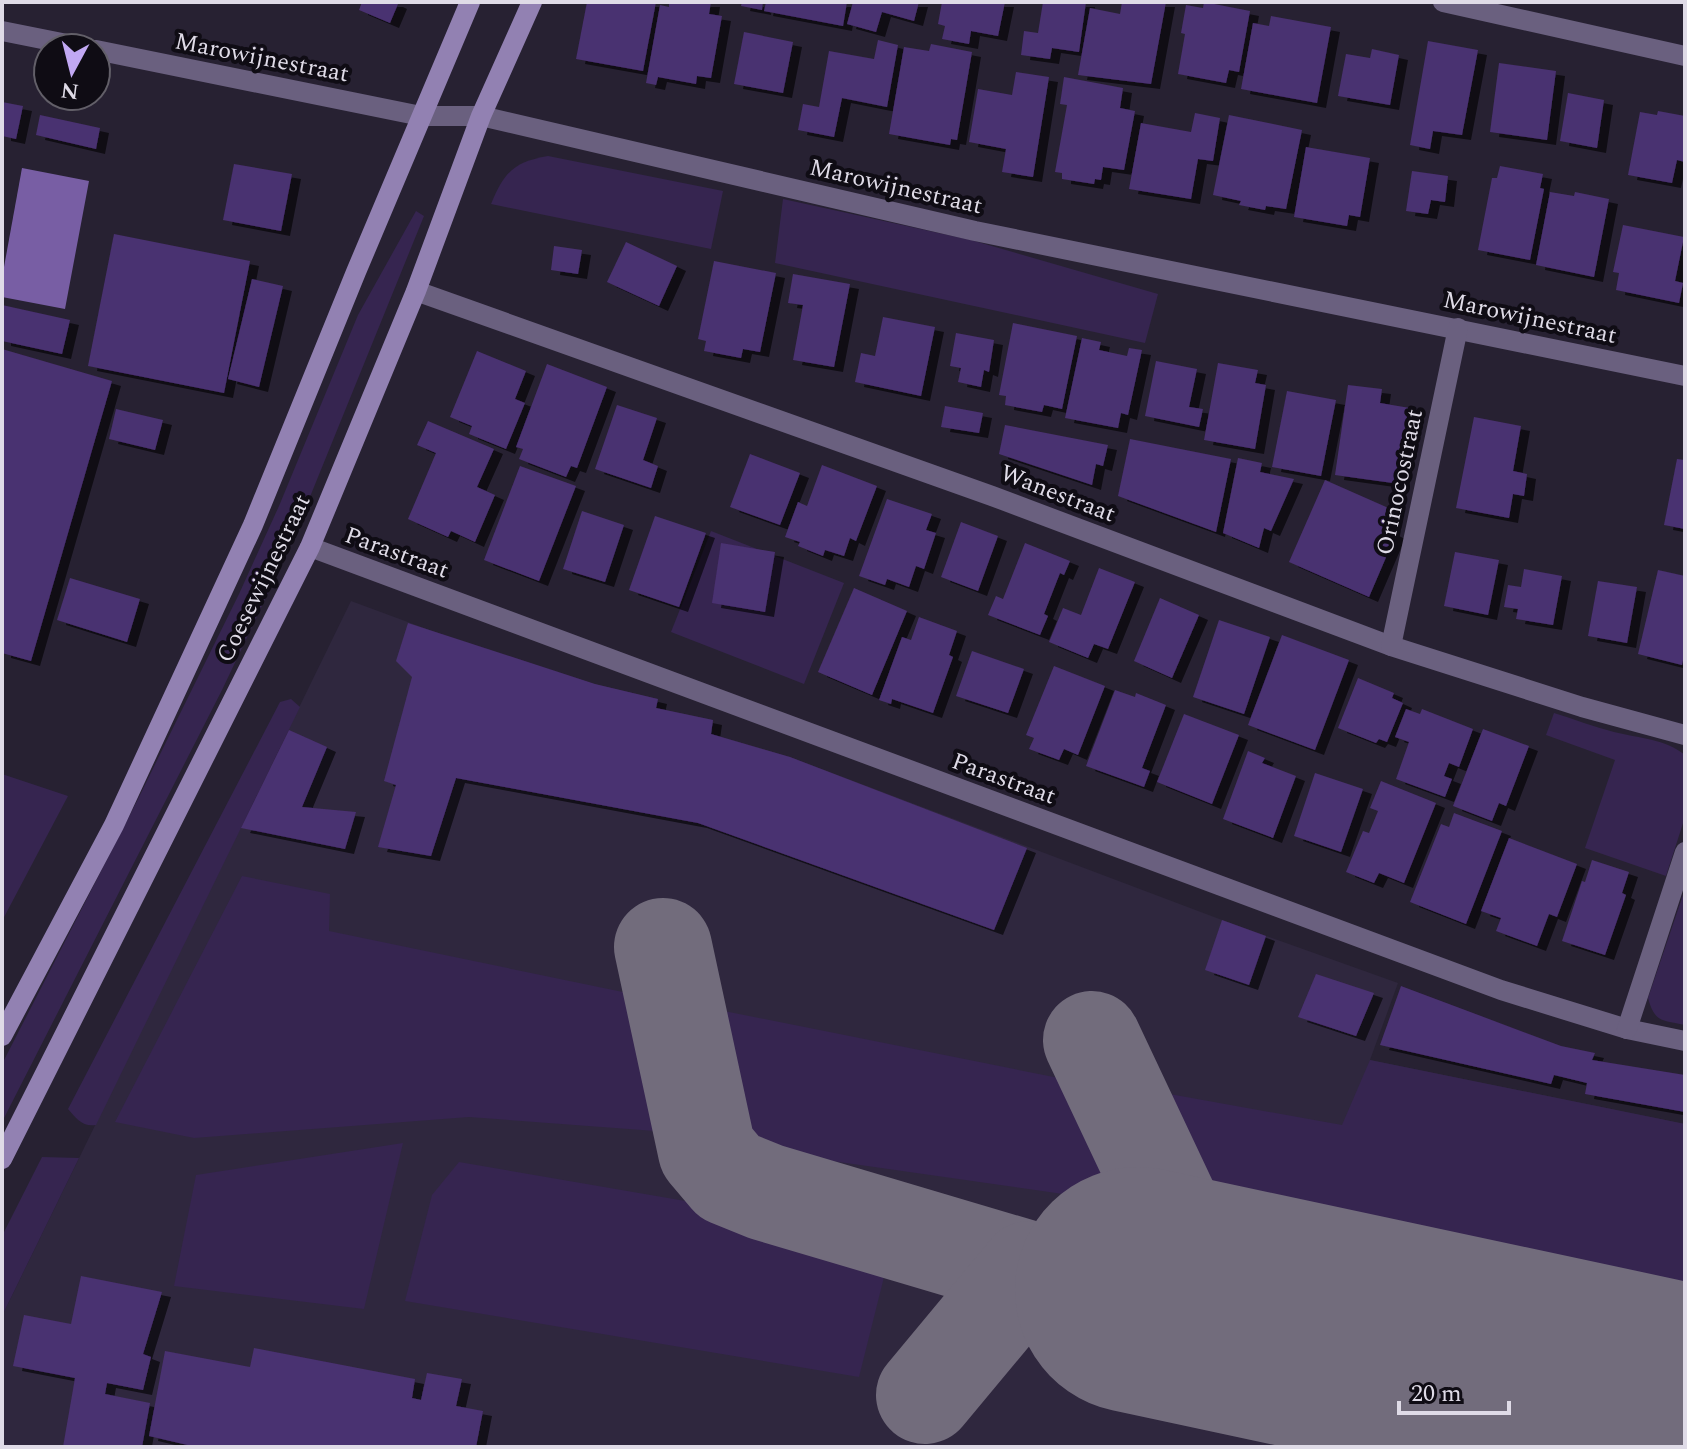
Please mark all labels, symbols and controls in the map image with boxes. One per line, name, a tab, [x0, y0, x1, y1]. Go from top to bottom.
street label: Marowijnestraat	[172, 23, 352, 92]
north arrow	[32, 32, 112, 112]
text: N	[59, 73, 81, 108]
street label: Marowijnestraat	[806, 150, 986, 224]
street label: Marowijnestraat	[1440, 282, 1620, 354]
street label: Orinocostraat	[1367, 406, 1433, 559]
street label: Wanestraat	[995, 455, 1121, 532]
street label: Coesewijnestraat	[208, 488, 320, 669]
street label: Parastraat	[339, 517, 454, 588]
street label: Parastraat	[946, 743, 1061, 814]
scale bar	[1399, 1365, 1509, 1415]
text: 20 m	[1411, 1376, 1462, 1412]

